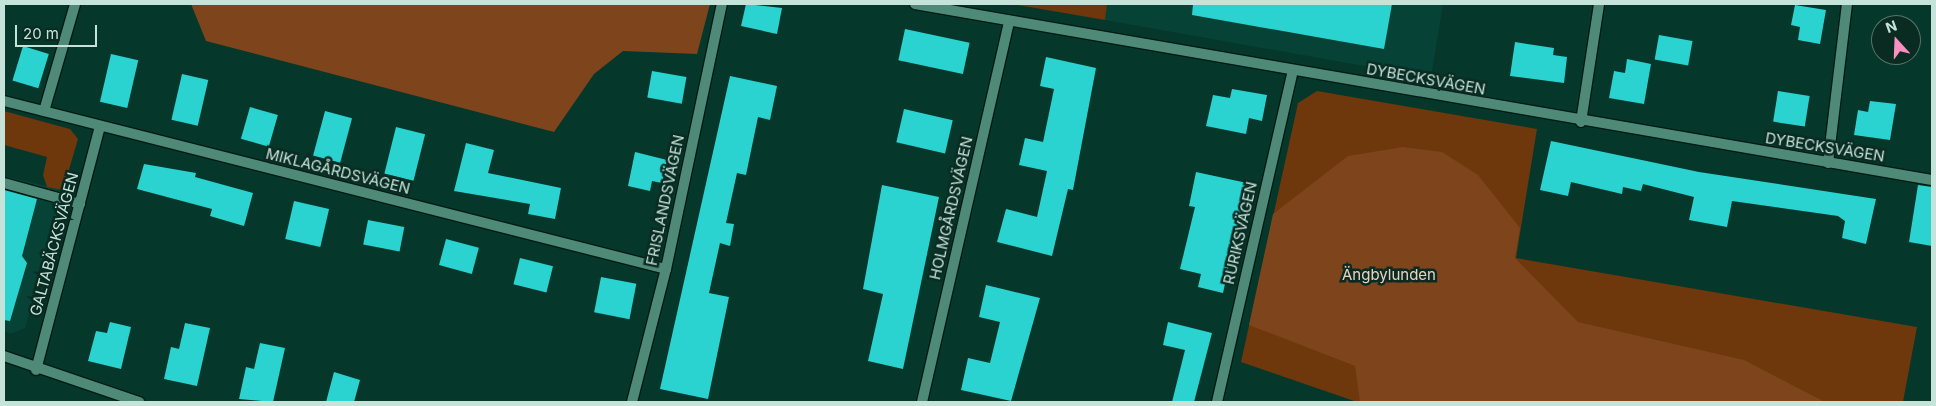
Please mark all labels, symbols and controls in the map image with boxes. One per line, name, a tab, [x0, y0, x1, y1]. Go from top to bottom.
scale bar	[18, 15, 100, 47]
north arrow	[1871, 15, 1921, 65]
text: N	[1883, 17, 1899, 36]
text: 20 m	[23, 24, 59, 43]
street label: DYBECKSVÄGEN	[1365, 60, 1487, 98]
street label: DYBECKSVÄGEN	[1764, 129, 1886, 165]
street label: FRISLANDSVÄGEN	[642, 133, 688, 267]
street label: HOLMGÅRDSVÄGEN	[926, 135, 976, 281]
street label: MIKLAGÅRDSVÄGEN	[264, 144, 412, 198]
street label: GALTABÄCKSVÄGEN	[26, 170, 82, 318]
street label: RURIKSVÄGEN	[1219, 180, 1261, 286]
park label: Ängbylunden	[1342, 266, 1436, 284]

